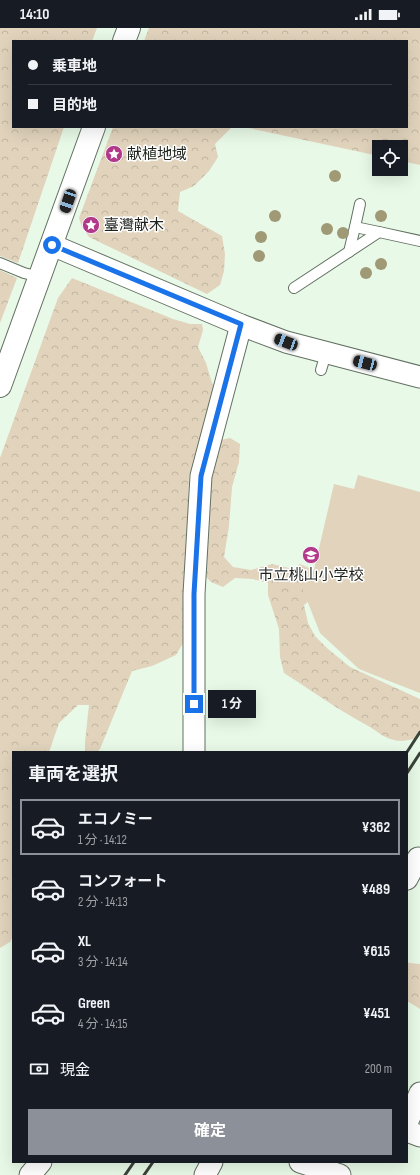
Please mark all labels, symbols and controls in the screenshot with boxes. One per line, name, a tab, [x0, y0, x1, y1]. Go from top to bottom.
text: 14:10	[20, 5, 49, 24]
text: 乗車地	[52, 57, 97, 76]
text: 目的地	[52, 96, 97, 115]
map controls	[372, 140, 408, 176]
button: locate	[372, 140, 408, 176]
place icon: 献植地域	[104, 144, 124, 164]
place label: 献植地域	[127, 145, 187, 164]
car	[58, 188, 78, 214]
place icon: 臺灣献木	[81, 215, 101, 235]
place label: 臺灣献木	[104, 216, 164, 235]
route start	[43, 236, 61, 254]
car	[273, 332, 299, 352]
car	[352, 354, 378, 372]
school or university icon: 市立桃山小学校	[301, 545, 321, 565]
place label: 市立桃山小学校	[258, 566, 364, 585]
callout: 1 分	[208, 690, 256, 718]
route end	[185, 695, 203, 713]
text: 1 分	[222, 696, 242, 712]
text: 車両を選択	[28, 764, 118, 785]
icon: car	[30, 809, 66, 845]
text: エコノミー	[78, 810, 153, 829]
text: ¥362	[362, 818, 390, 837]
text: 1 分 · 14:12	[78, 832, 127, 848]
icon: car	[30, 871, 66, 907]
text: コンフォート	[78, 872, 168, 891]
text: ¥489	[361, 880, 390, 899]
text: 2 分 · 14:13	[78, 894, 128, 910]
text: XL	[78, 932, 91, 951]
icon: car	[30, 933, 66, 969]
text: ¥615	[363, 942, 390, 961]
text: 3 分 · 14:14	[78, 954, 128, 970]
text: Green	[78, 994, 110, 1013]
icon: car	[30, 995, 66, 1031]
text: ¥451	[363, 1004, 390, 1023]
text: 4 分 · 14:15	[78, 1016, 127, 1032]
icon: cash	[28, 1058, 50, 1080]
text: 現金	[60, 1061, 90, 1080]
text: 200 m	[365, 1061, 392, 1077]
button: 確定	[28, 1109, 392, 1155]

